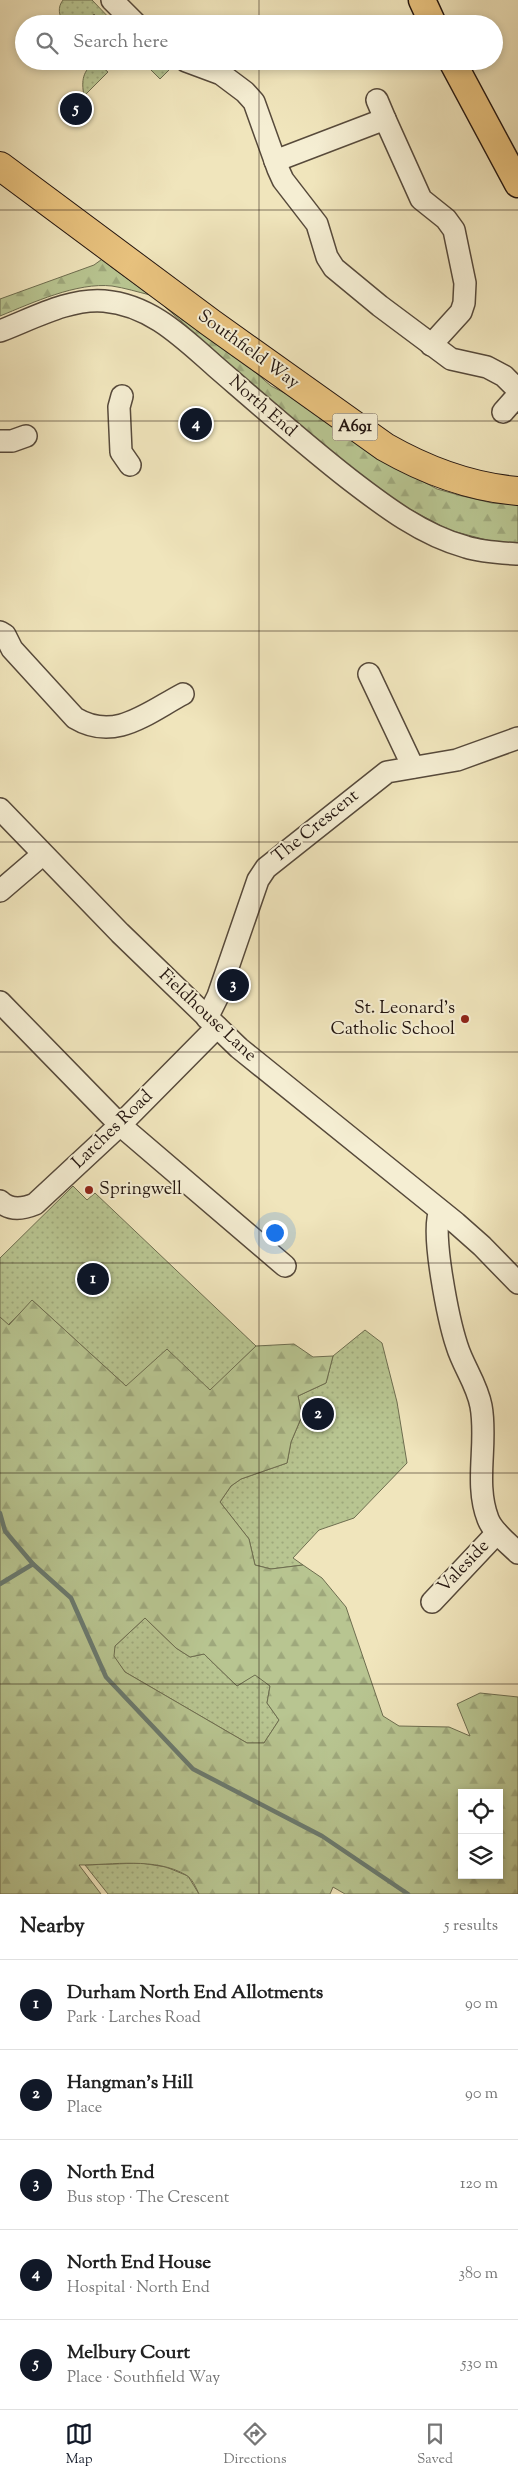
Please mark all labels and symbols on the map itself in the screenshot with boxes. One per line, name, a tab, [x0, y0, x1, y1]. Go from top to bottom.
pin: 5	[60, 90, 92, 128]
street label: Southfield Way	[192, 304, 304, 396]
street label: North End	[222, 370, 302, 444]
pin: 4	[180, 405, 212, 443]
road number: A691	[332, 414, 378, 441]
street label: The Crescent	[267, 784, 365, 870]
street label: Fieldhouse Lane	[152, 964, 262, 1068]
pin: 3	[217, 966, 249, 1004]
place label: St. Leonard's Catholic School	[331, 996, 455, 1043]
marker: St. Leonard's Catholic School	[459, 1013, 471, 1025]
street label: Larches Road	[67, 1085, 159, 1175]
place label: Springwell	[99, 1177, 182, 1203]
marker: Springwell	[83, 1184, 95, 1196]
your location	[262, 1220, 288, 1246]
pin: 1	[77, 1260, 109, 1298]
pin: 2	[302, 1395, 334, 1433]
street label: Valeside	[432, 1534, 496, 1600]

